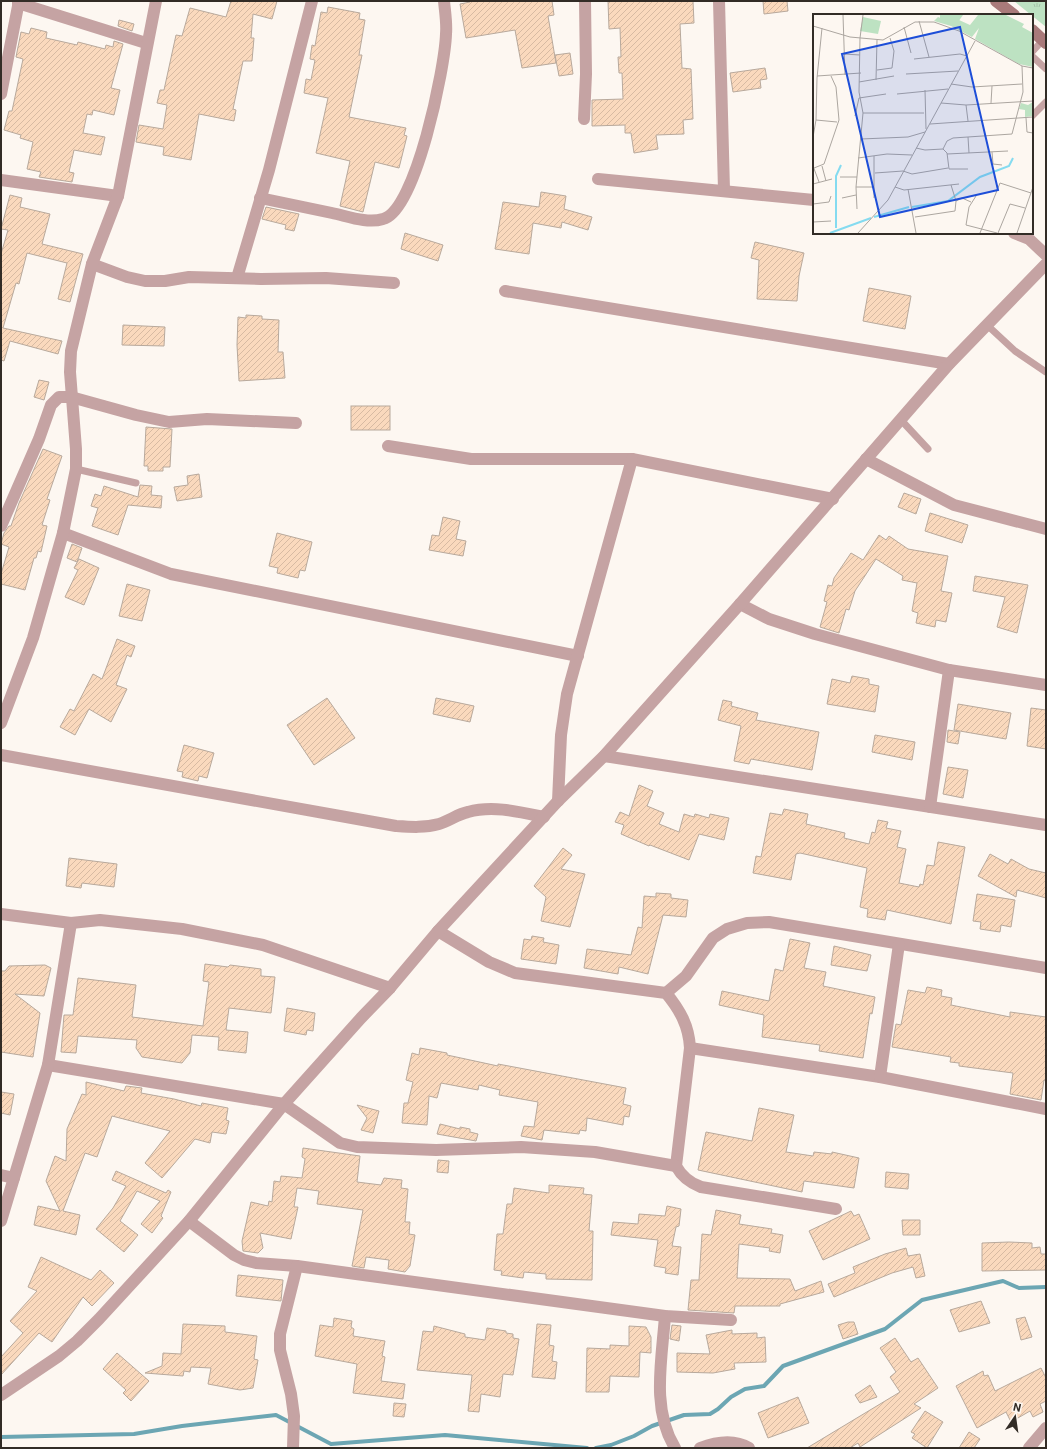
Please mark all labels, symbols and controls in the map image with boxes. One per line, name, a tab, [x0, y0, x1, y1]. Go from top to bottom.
inset map	[813, 14, 1033, 234]
north arrow	[995, 1397, 1035, 1437]
text: N	[1012, 1401, 1023, 1415]

